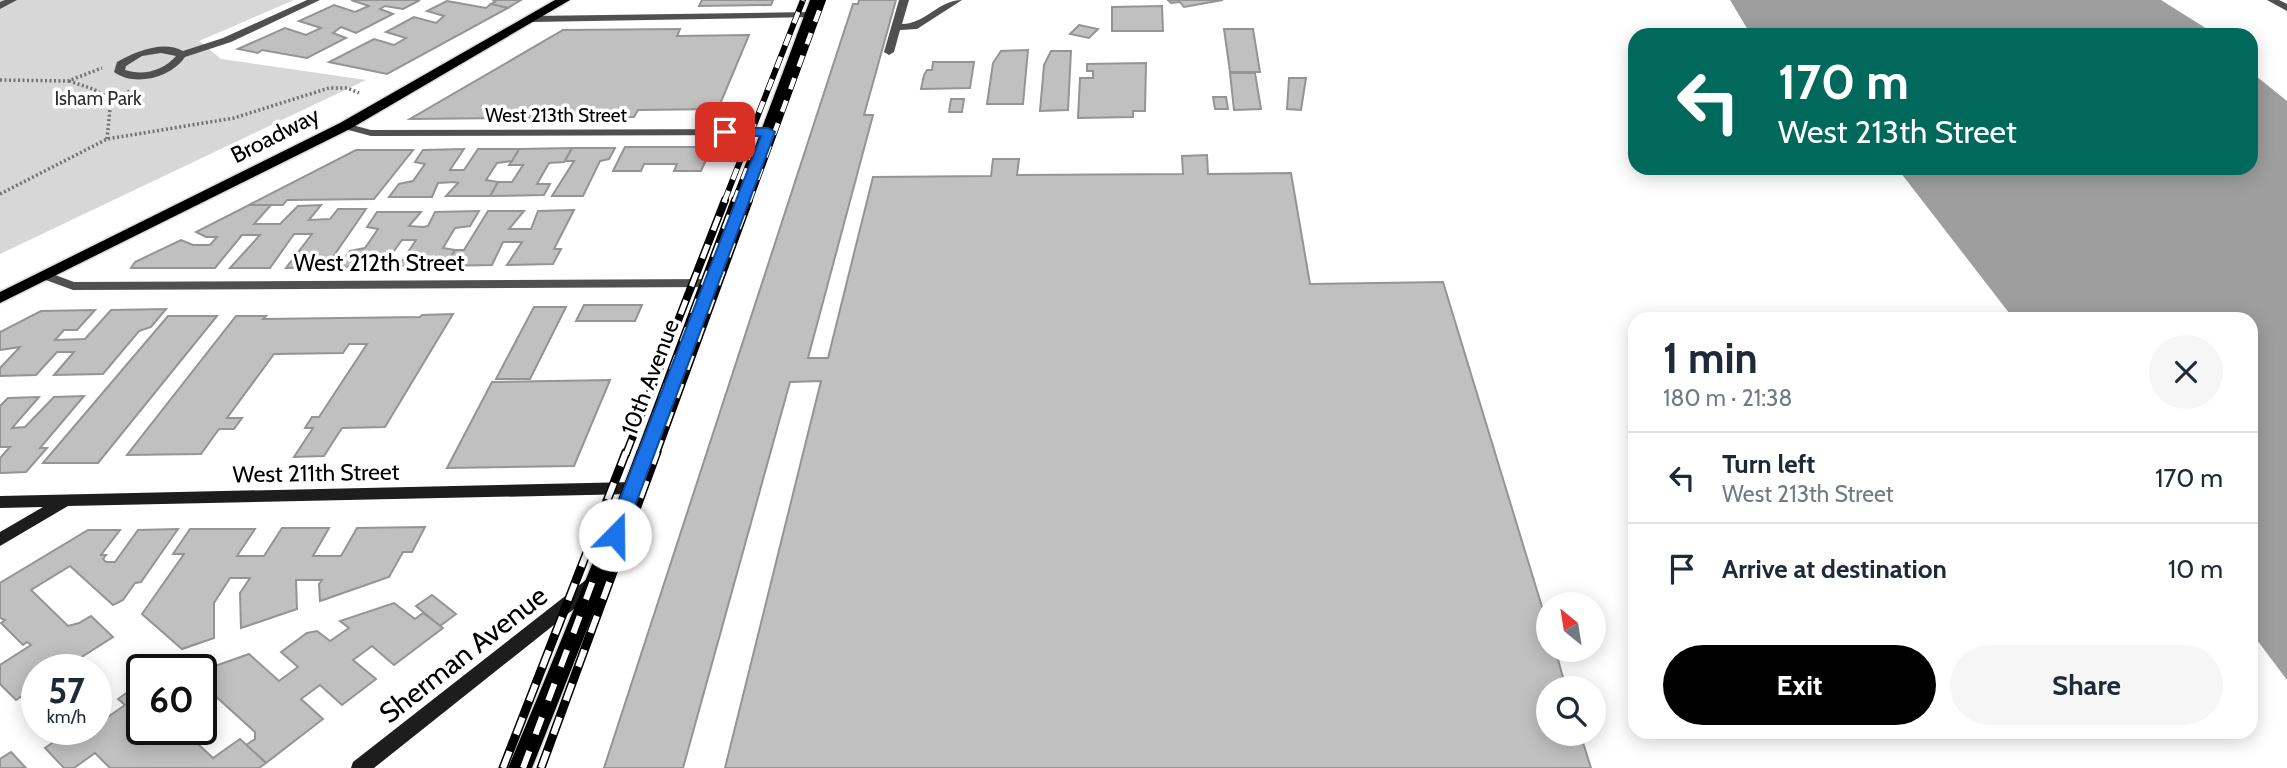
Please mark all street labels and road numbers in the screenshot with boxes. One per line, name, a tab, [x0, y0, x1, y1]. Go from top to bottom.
street label: Broadway	[226, 101, 324, 169]
street label: West 213th Street	[485, 104, 627, 127]
street label: West 212th Street	[293, 249, 465, 277]
street label: 10th Avenue	[615, 315, 685, 439]
street label: West 211th Street	[232, 458, 400, 488]
street label: Sherman Avenue	[372, 578, 554, 730]

